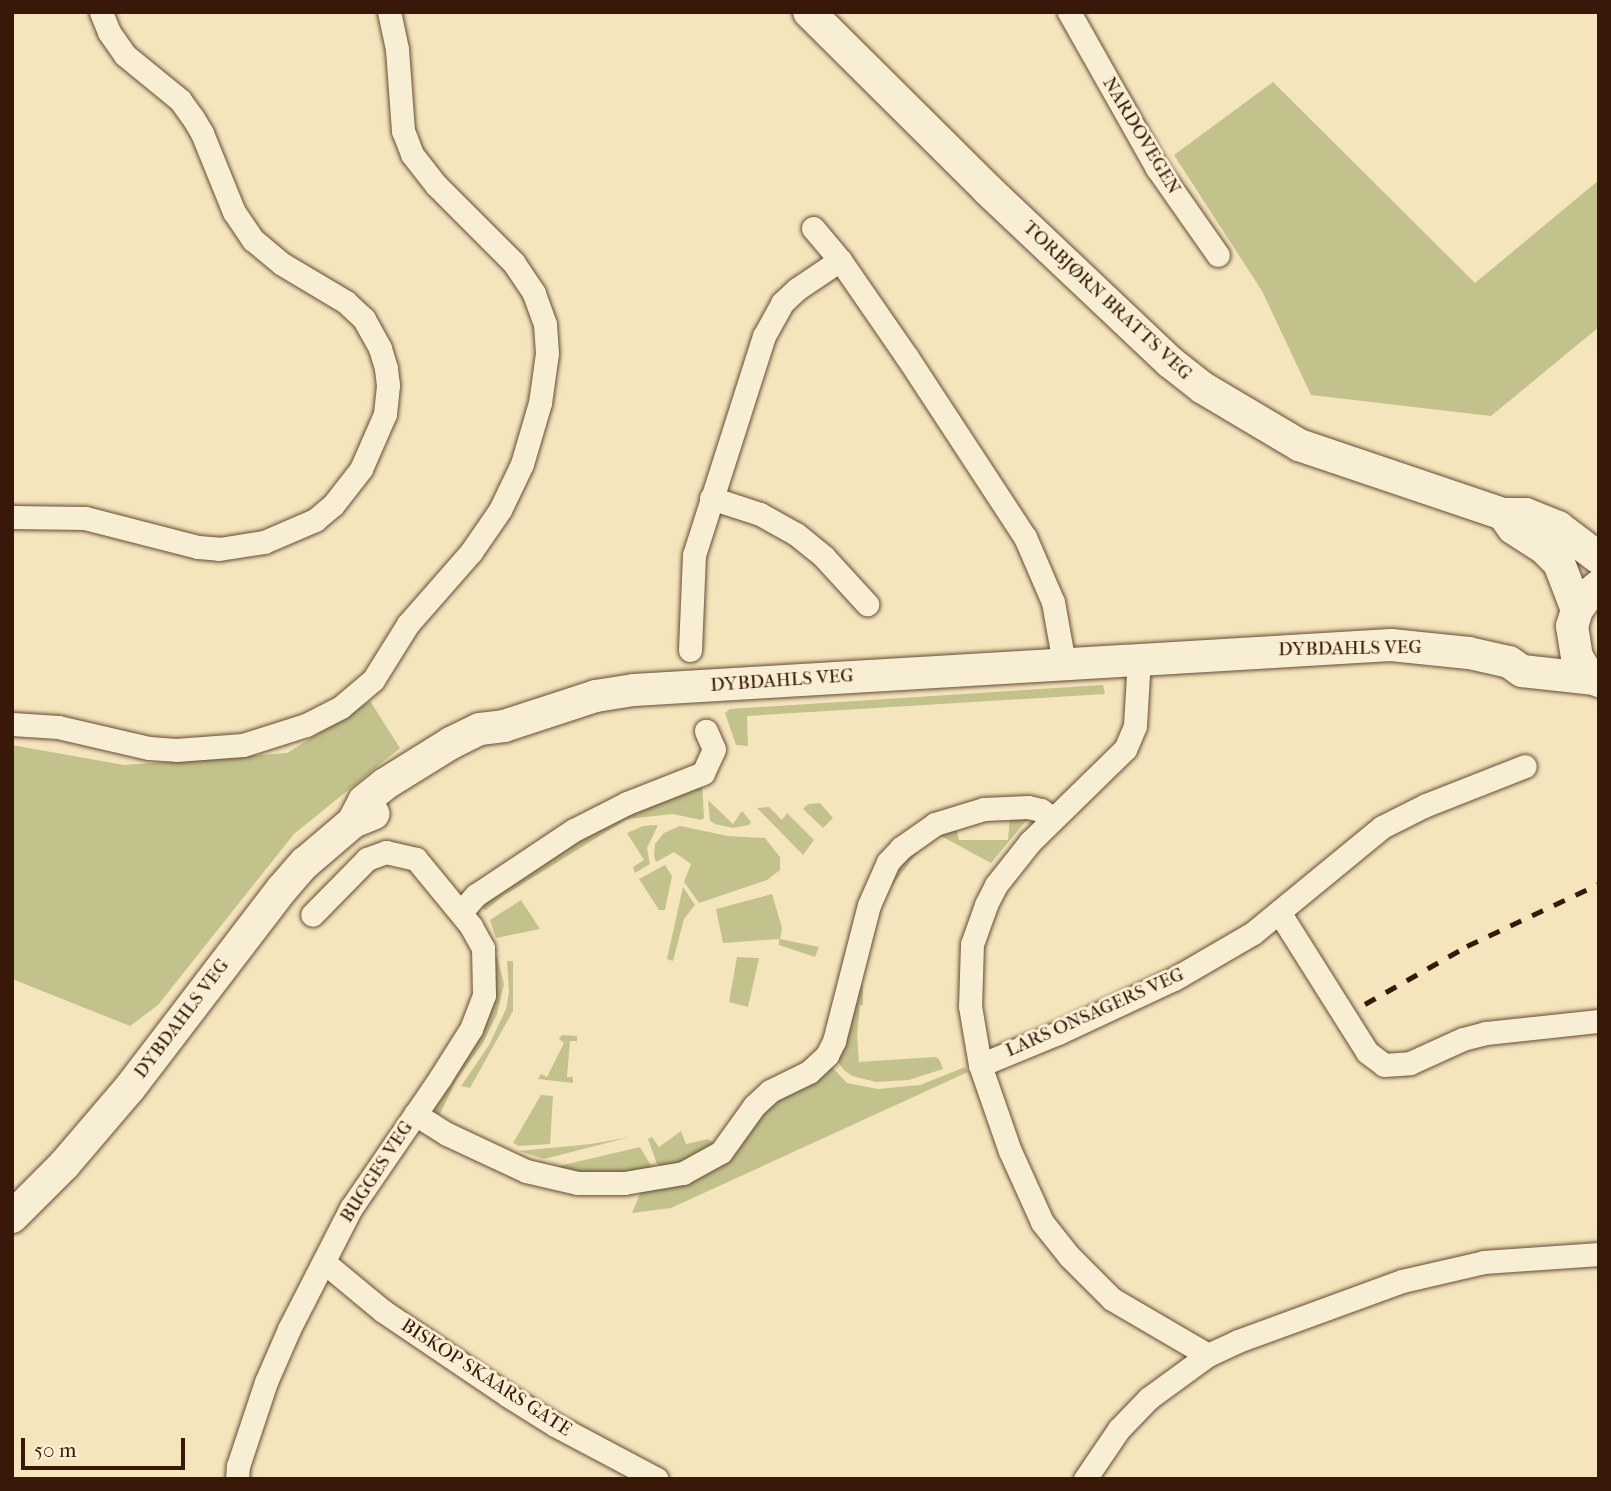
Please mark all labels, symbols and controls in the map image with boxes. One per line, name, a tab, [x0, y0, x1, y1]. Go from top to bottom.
street label: NARDOVEGEN	[1097, 73, 1185, 199]
street label: TORBJØRN BRATTS VEG	[1018, 217, 1196, 385]
street label: DYBDAHLS VEG	[1278, 636, 1422, 662]
street label: DYBDAHLS VEG	[710, 665, 854, 697]
street label: DYBDAHLS VEG	[130, 955, 234, 1083]
street label: LARS ONSAGERS VEG	[1002, 963, 1188, 1063]
street label: BUGGES VEG	[336, 1117, 418, 1227]
street label: BISKOP SKAARS GATE	[397, 1314, 575, 1442]
scale bar	[24, 1424, 189, 1468]
text: 50 m	[34, 1438, 77, 1462]

